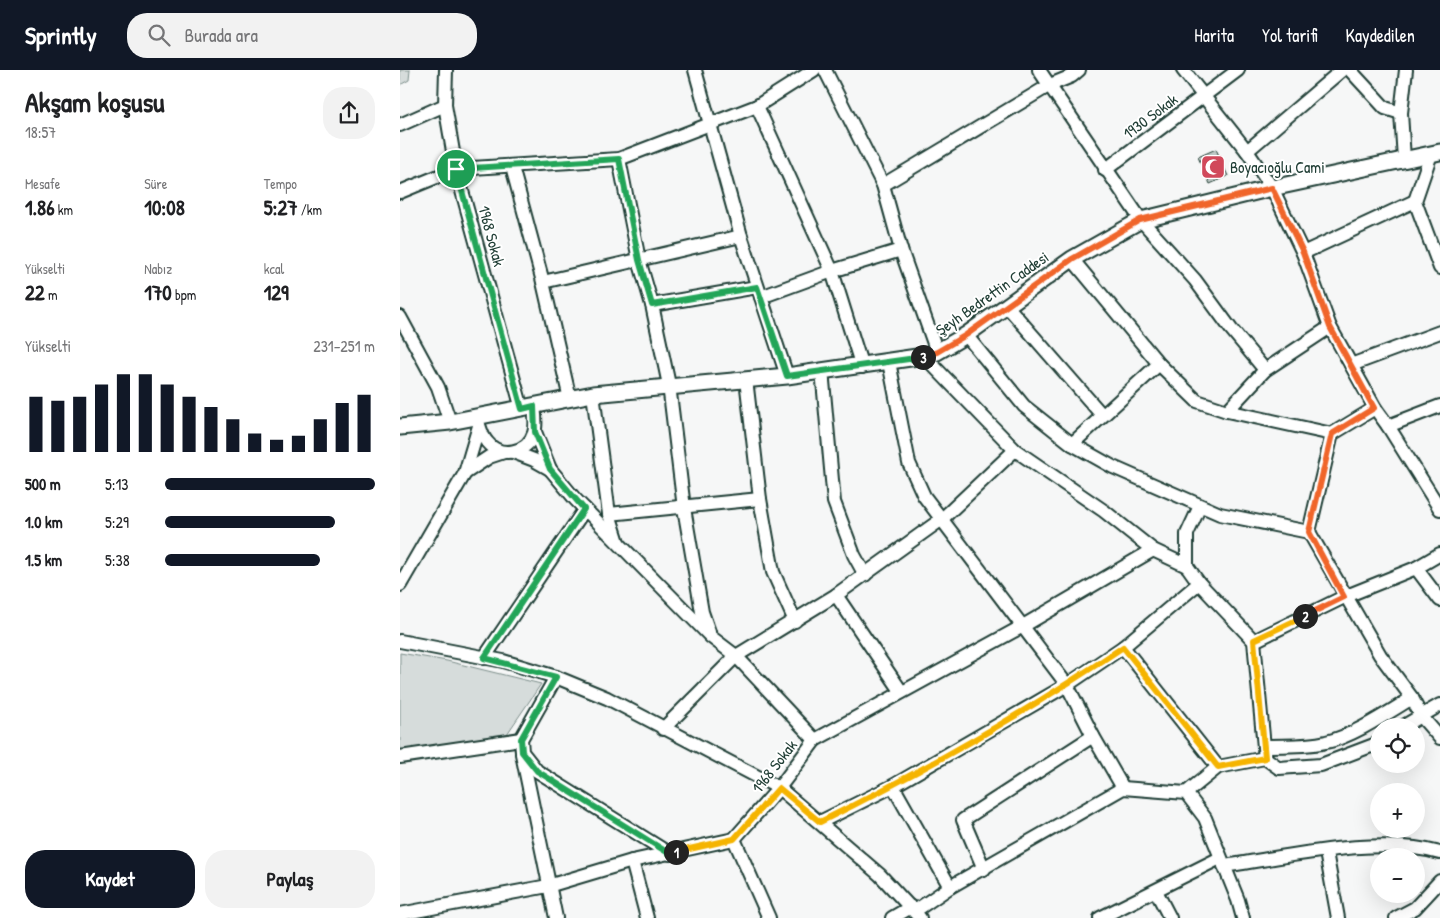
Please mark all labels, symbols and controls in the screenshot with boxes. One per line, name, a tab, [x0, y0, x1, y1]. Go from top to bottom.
search box	[127, 13, 477, 58]
text: Sprintly	[25, 19, 97, 51]
icon: search	[145, 21, 173, 49]
text: Burada ara	[185, 22, 258, 48]
text: Harita	[1194, 23, 1234, 48]
text: Yol tarifi	[1262, 23, 1318, 48]
text: Kaydedilen	[1346, 23, 1415, 48]
text: Akşam koşusu	[25, 83, 164, 121]
button: share	[323, 87, 375, 139]
street label: 1930 Sokak	[1118, 88, 1182, 144]
text: 18:57	[25, 121, 56, 143]
pin	[435, 148, 477, 190]
mosque icon: Boyacıoğlu Cami	[1200, 154, 1226, 180]
icon: arrive	[442, 155, 470, 183]
place label: Boyacıoğlu Cami	[1230, 156, 1325, 178]
text: Mesafe	[25, 174, 60, 193]
text: Süre	[144, 174, 167, 193]
text: Tempo	[264, 174, 297, 193]
text: 1.86	[25, 193, 55, 222]
text: 10:08	[144, 193, 185, 222]
text: 5:27	[264, 193, 298, 222]
text: km	[55, 200, 73, 219]
text: /km	[298, 200, 322, 219]
street label: 1968 Sokak	[473, 203, 511, 269]
street label: Şeyh Bedrettin Caddesi	[931, 246, 1053, 340]
text: Yükselti	[25, 259, 65, 278]
text: Nabız	[144, 259, 172, 278]
text: kcal	[264, 259, 284, 278]
text: 22	[25, 278, 45, 307]
text: 170	[144, 278, 172, 307]
text: 129	[264, 278, 289, 307]
text: m	[45, 285, 57, 304]
text: bpm	[172, 285, 196, 304]
text: Yükselti	[25, 335, 71, 357]
text: 231–251 m	[313, 335, 375, 357]
pin: 3	[910, 344, 936, 370]
text: 3	[920, 348, 927, 367]
text: 500 m	[25, 473, 61, 495]
text: 5:13	[105, 473, 128, 495]
text: 1.0 km	[25, 511, 63, 533]
text: 5:29	[105, 511, 129, 533]
text: 1.5 km	[25, 549, 62, 571]
text: 5:38	[105, 549, 130, 571]
pin: 2	[1292, 604, 1318, 628]
text: 2	[1302, 607, 1309, 626]
map controls	[1370, 718, 1425, 903]
button: locate	[1370, 718, 1425, 773]
street label: 1968 Sokak	[746, 735, 802, 797]
button: +	[1370, 783, 1425, 838]
pin: 1	[664, 840, 688, 864]
text: 1	[674, 843, 679, 862]
button: −	[1370, 848, 1425, 903]
button: Kaydet	[25, 850, 195, 908]
button: Paylaş	[205, 850, 375, 908]

